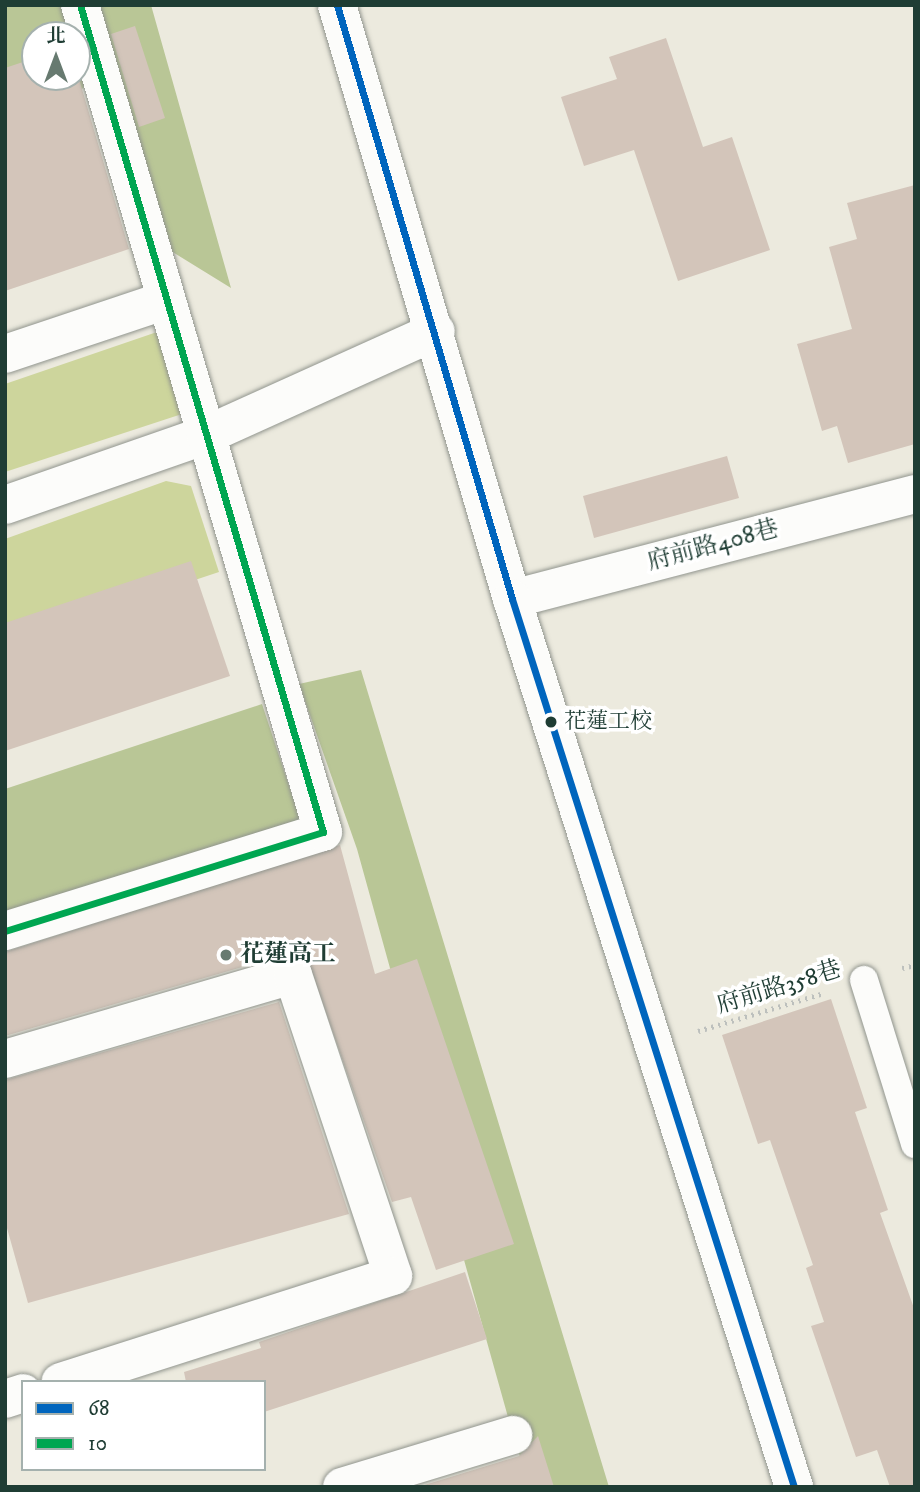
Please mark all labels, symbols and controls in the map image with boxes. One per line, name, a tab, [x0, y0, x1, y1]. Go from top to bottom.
north arrow	[21, 21, 91, 91]
text: 北	[46, 25, 66, 48]
street label: 府前路408巷	[644, 515, 782, 577]
place label: 花蓮工校	[564, 709, 652, 735]
marker: 花蓮工校	[544, 715, 558, 729]
place label: 花蓮高工	[240, 941, 336, 969]
marker: 花蓮高工	[218, 947, 234, 963]
street label: 府前路358巷	[713, 955, 845, 1021]
legend	[21, 1380, 266, 1471]
text: 68	[88, 1396, 109, 1422]
text: 10	[88, 1431, 107, 1457]

